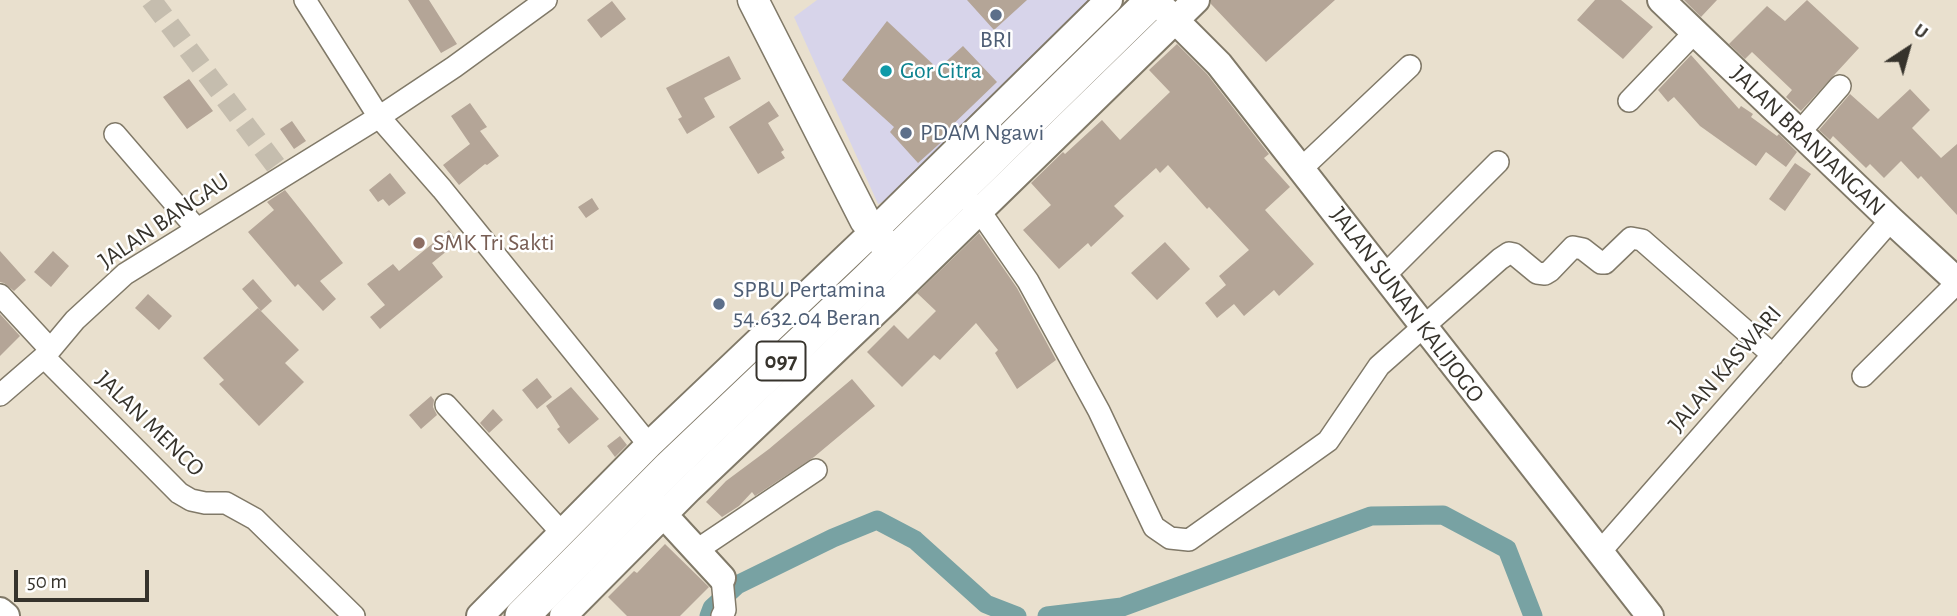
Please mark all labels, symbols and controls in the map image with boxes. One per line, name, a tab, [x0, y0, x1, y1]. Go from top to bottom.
marker: BRI	[988, 7, 1004, 23]
north arrow	[1873, 14, 1943, 84]
text: U	[1910, 20, 1931, 43]
place label: BRI	[980, 26, 1012, 54]
place label: Gor Citra	[900, 57, 982, 85]
street label: JALAN BRANJANGAN	[1725, 60, 1891, 222]
marker: Gor Citra	[878, 63, 894, 79]
place label: PDAM Ngawi	[920, 119, 1044, 147]
marker: PDAM Ngawi	[898, 125, 914, 141]
street label: JALAN BANGAU	[93, 167, 235, 275]
street label: JALAN SUNAN KALIJOGO	[1324, 201, 1490, 409]
place label: SMK Tri Sakti	[433, 229, 554, 257]
marker: SMK Tri Sakti	[411, 235, 427, 251]
place label: SPBU Pertamina 54.632.04 Beran	[733, 276, 886, 332]
marker: SPBU Pertamina 54.632.04 Beran	[711, 296, 727, 312]
street label: JALAN KASWARI	[1662, 300, 1788, 438]
road number: 097	[756, 342, 806, 380]
street label: JALAN MENCO	[90, 365, 210, 483]
scale bar	[18, 556, 152, 600]
text: 50 m	[27, 571, 67, 592]

